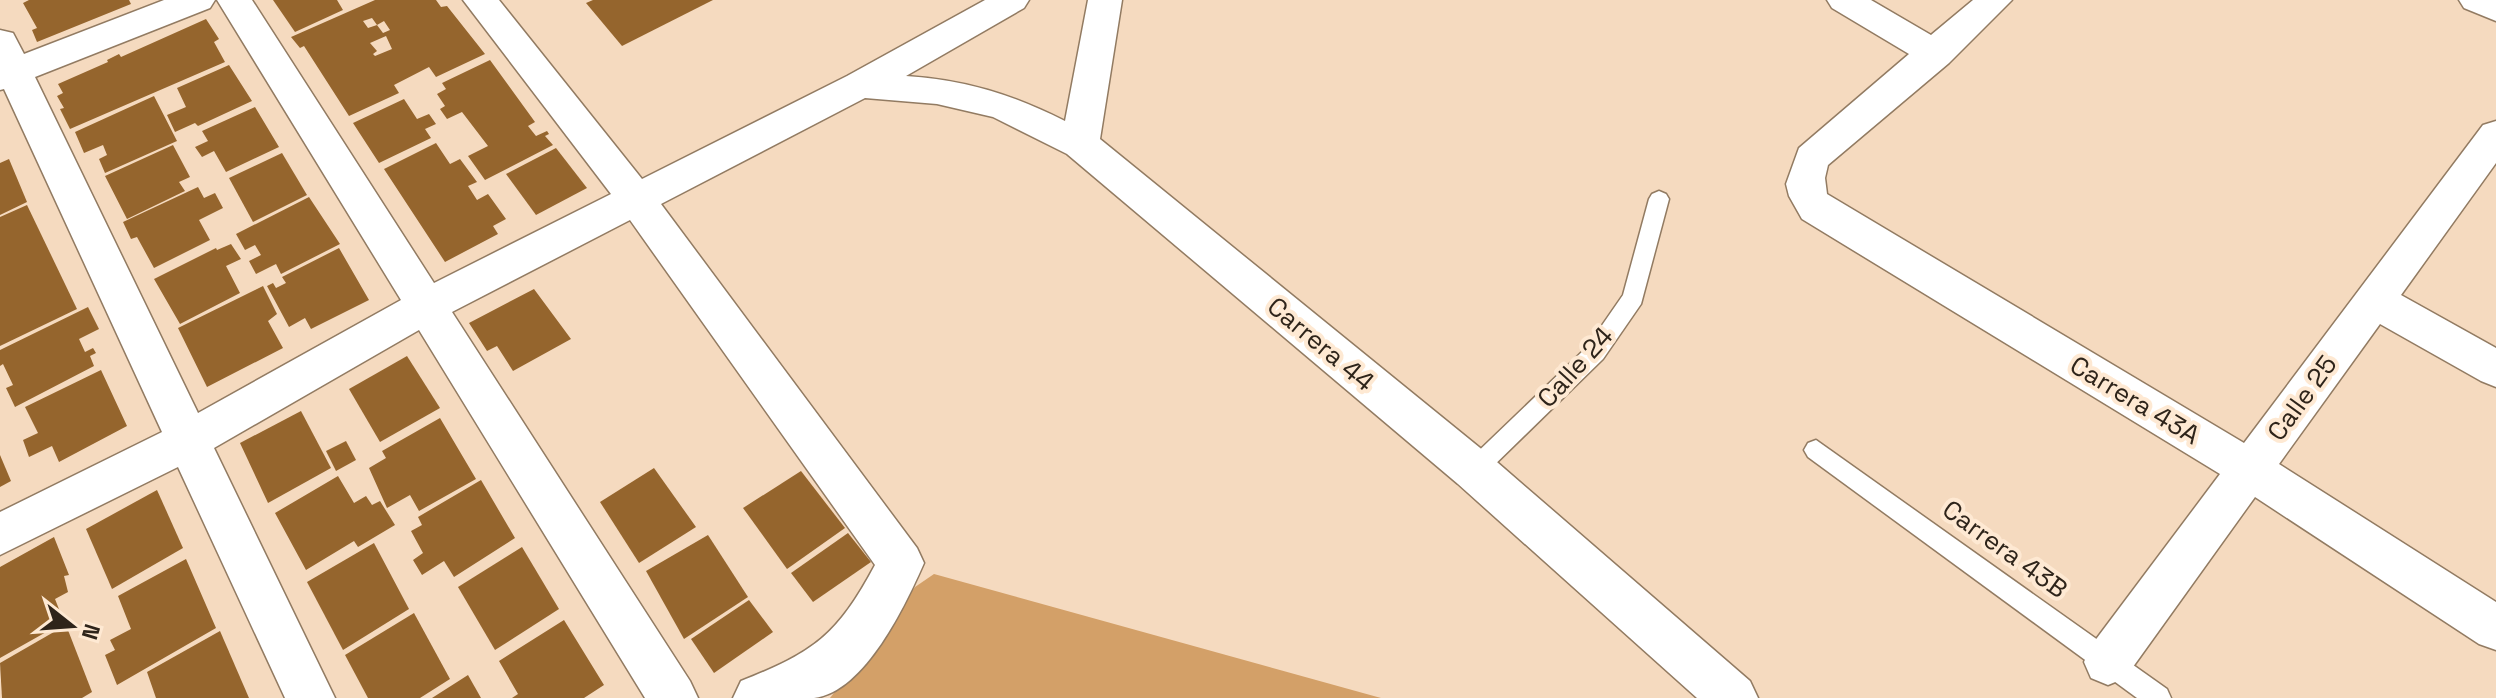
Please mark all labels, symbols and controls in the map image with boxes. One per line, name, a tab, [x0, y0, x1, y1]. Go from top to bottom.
street label: Carrera 44	[1260, 289, 1382, 399]
street label: Calle 24	[1530, 319, 1620, 415]
street label: Carrera 43A	[2064, 348, 2206, 452]
street label: Calle 25	[2260, 348, 2344, 448]
street label: Carrera 43B	[1936, 492, 2074, 606]
north arrow	[32, 586, 112, 666]
text: N	[76, 621, 107, 643]

